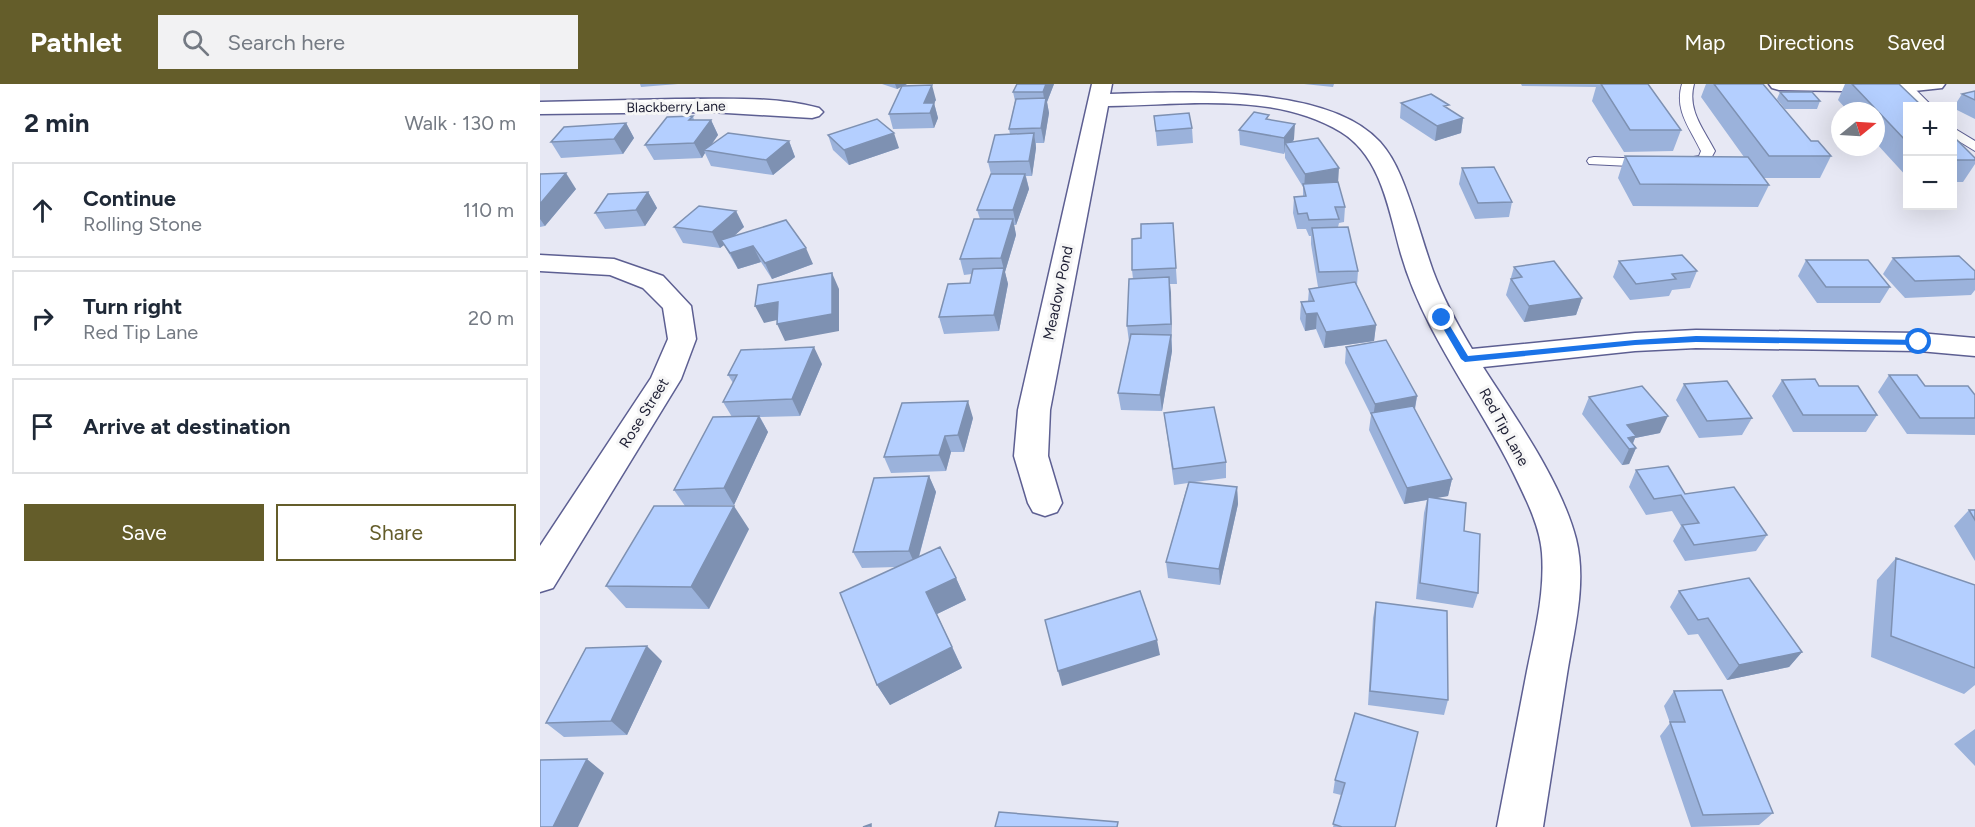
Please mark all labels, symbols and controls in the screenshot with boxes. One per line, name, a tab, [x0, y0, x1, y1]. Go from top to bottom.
search box	[158, 15, 578, 69]
text: Pathlet	[30, 25, 122, 59]
icon: search	[179, 26, 212, 59]
text: Search here	[227, 29, 345, 56]
text: Map	[1684, 30, 1725, 55]
text: Directions	[1758, 30, 1854, 55]
text: Saved	[1887, 30, 1945, 55]
street label: Blackberry Lane	[626, 98, 726, 116]
north arrow	[1831, 102, 1885, 156]
map controls	[1903, 102, 1957, 210]
button: +	[1903, 102, 1957, 156]
text: 2 min	[24, 107, 90, 139]
text: Walk · 130 m	[404, 111, 516, 135]
button: −	[1903, 156, 1957, 210]
text: Continue	[83, 185, 176, 212]
icon: ahead	[26, 194, 59, 227]
text: 110 m	[463, 198, 514, 222]
text: Rolling Stone	[83, 212, 202, 236]
street label: Meadow Pond	[1039, 244, 1077, 342]
text: Turn right	[83, 293, 182, 320]
icon: right	[26, 302, 59, 335]
route end	[1428, 304, 1454, 330]
text: 20 m	[468, 306, 514, 330]
text: Red Tip Lane	[83, 320, 198, 344]
route start	[1905, 328, 1931, 354]
street label: Rose Street	[615, 374, 673, 451]
street label: Red Tip Lane	[1475, 385, 1533, 469]
icon: arrive	[26, 410, 59, 443]
text: Arrive at destination	[83, 413, 291, 440]
button: Save	[24, 504, 264, 561]
button: Share	[276, 504, 516, 561]

